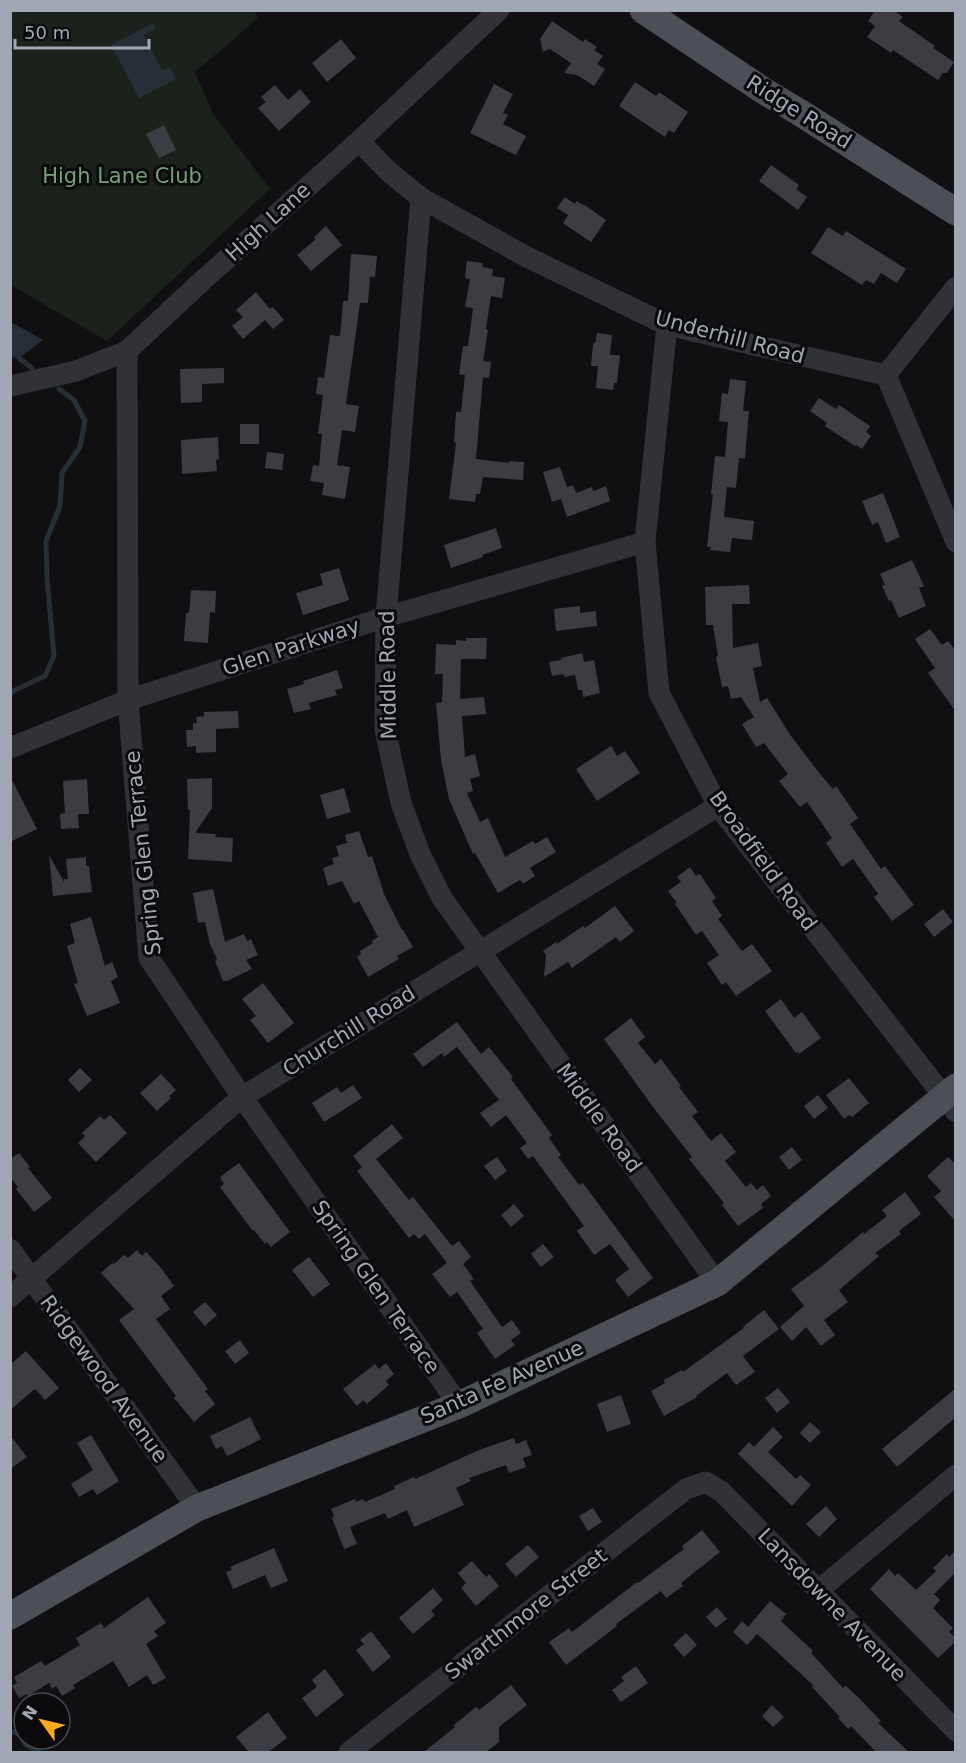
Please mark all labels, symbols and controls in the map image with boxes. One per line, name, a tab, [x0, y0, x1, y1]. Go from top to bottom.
scale bar	[15, 12, 148, 50]
text: 50 m	[24, 22, 70, 43]
street label: Ridge Road	[742, 70, 856, 154]
park label: High Lane Club	[42, 164, 202, 188]
street label: High Lane	[221, 178, 315, 266]
street label: Underhill Road	[653, 306, 807, 368]
street label: Middle Road	[375, 610, 401, 740]
street label: Glen Parkway	[219, 614, 363, 680]
street label: Spring Glen Terrace	[120, 749, 166, 957]
street label: Broadfield Road	[704, 787, 822, 935]
street label: Churchill Road	[279, 981, 419, 1081]
street label: Middle Road	[551, 1059, 647, 1177]
street label: Spring Glen Terrace	[307, 1196, 445, 1378]
street label: Ridgewood Avenue	[35, 1291, 173, 1467]
street label: Santa Fe Avenue	[417, 1335, 587, 1429]
street label: Lansdowne Avenue	[753, 1524, 911, 1686]
street label: Swarthmore Street	[440, 1543, 612, 1685]
north arrow	[12, 1691, 72, 1751]
text: N	[18, 1702, 42, 1724]

